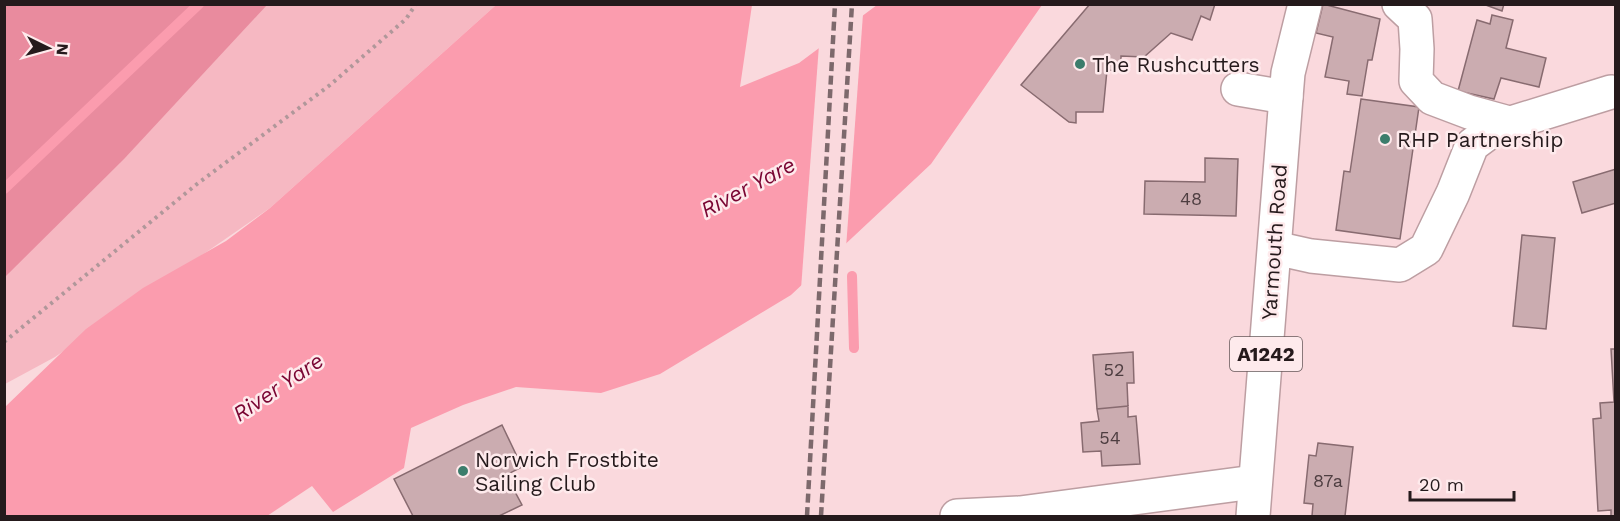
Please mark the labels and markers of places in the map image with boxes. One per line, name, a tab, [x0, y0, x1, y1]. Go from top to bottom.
place label: The Rushcutters	[1092, 52, 1260, 77]
marker: The Rushcutters	[1073, 57, 1087, 71]
place label: RHP Partnership	[1397, 127, 1563, 152]
marker: RHP Partnership	[1378, 132, 1392, 146]
place label: Norwich Frostbite Sailing Club	[475, 447, 659, 496]
marker: Norwich Frostbite Sailing Club	[456, 464, 470, 478]

